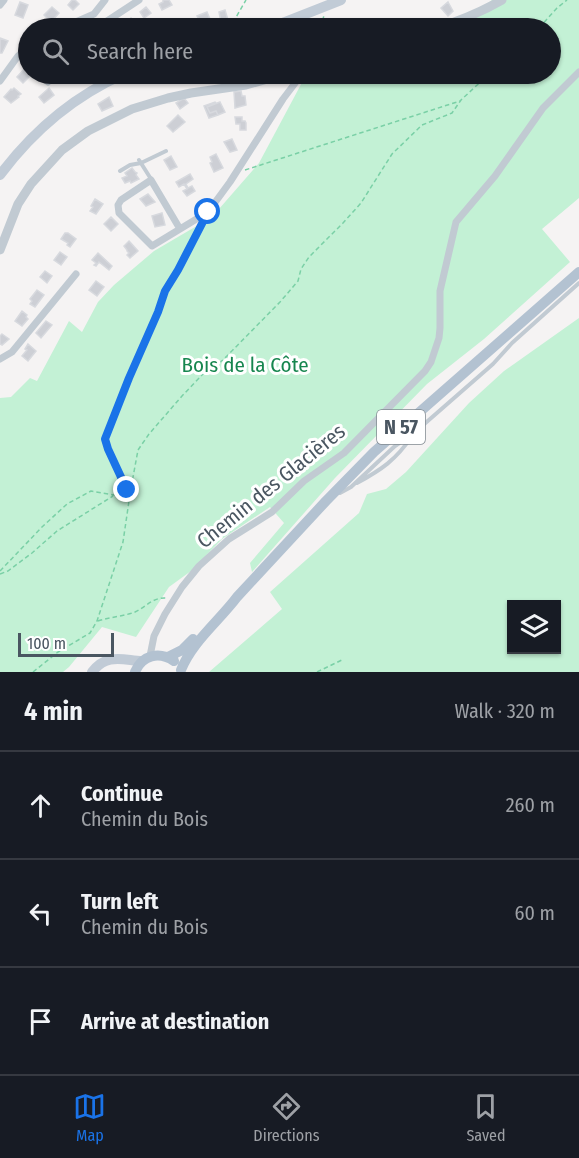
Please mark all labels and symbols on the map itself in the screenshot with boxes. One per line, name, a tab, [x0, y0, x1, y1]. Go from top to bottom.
route start	[194, 198, 220, 224]
park label: Bois de la Côte	[181, 352, 309, 378]
road number: N 57	[377, 410, 425, 444]
street label: Chemin des Glacières	[192, 418, 350, 554]
route end	[113, 476, 139, 502]
scale bar	[18, 630, 114, 658]

